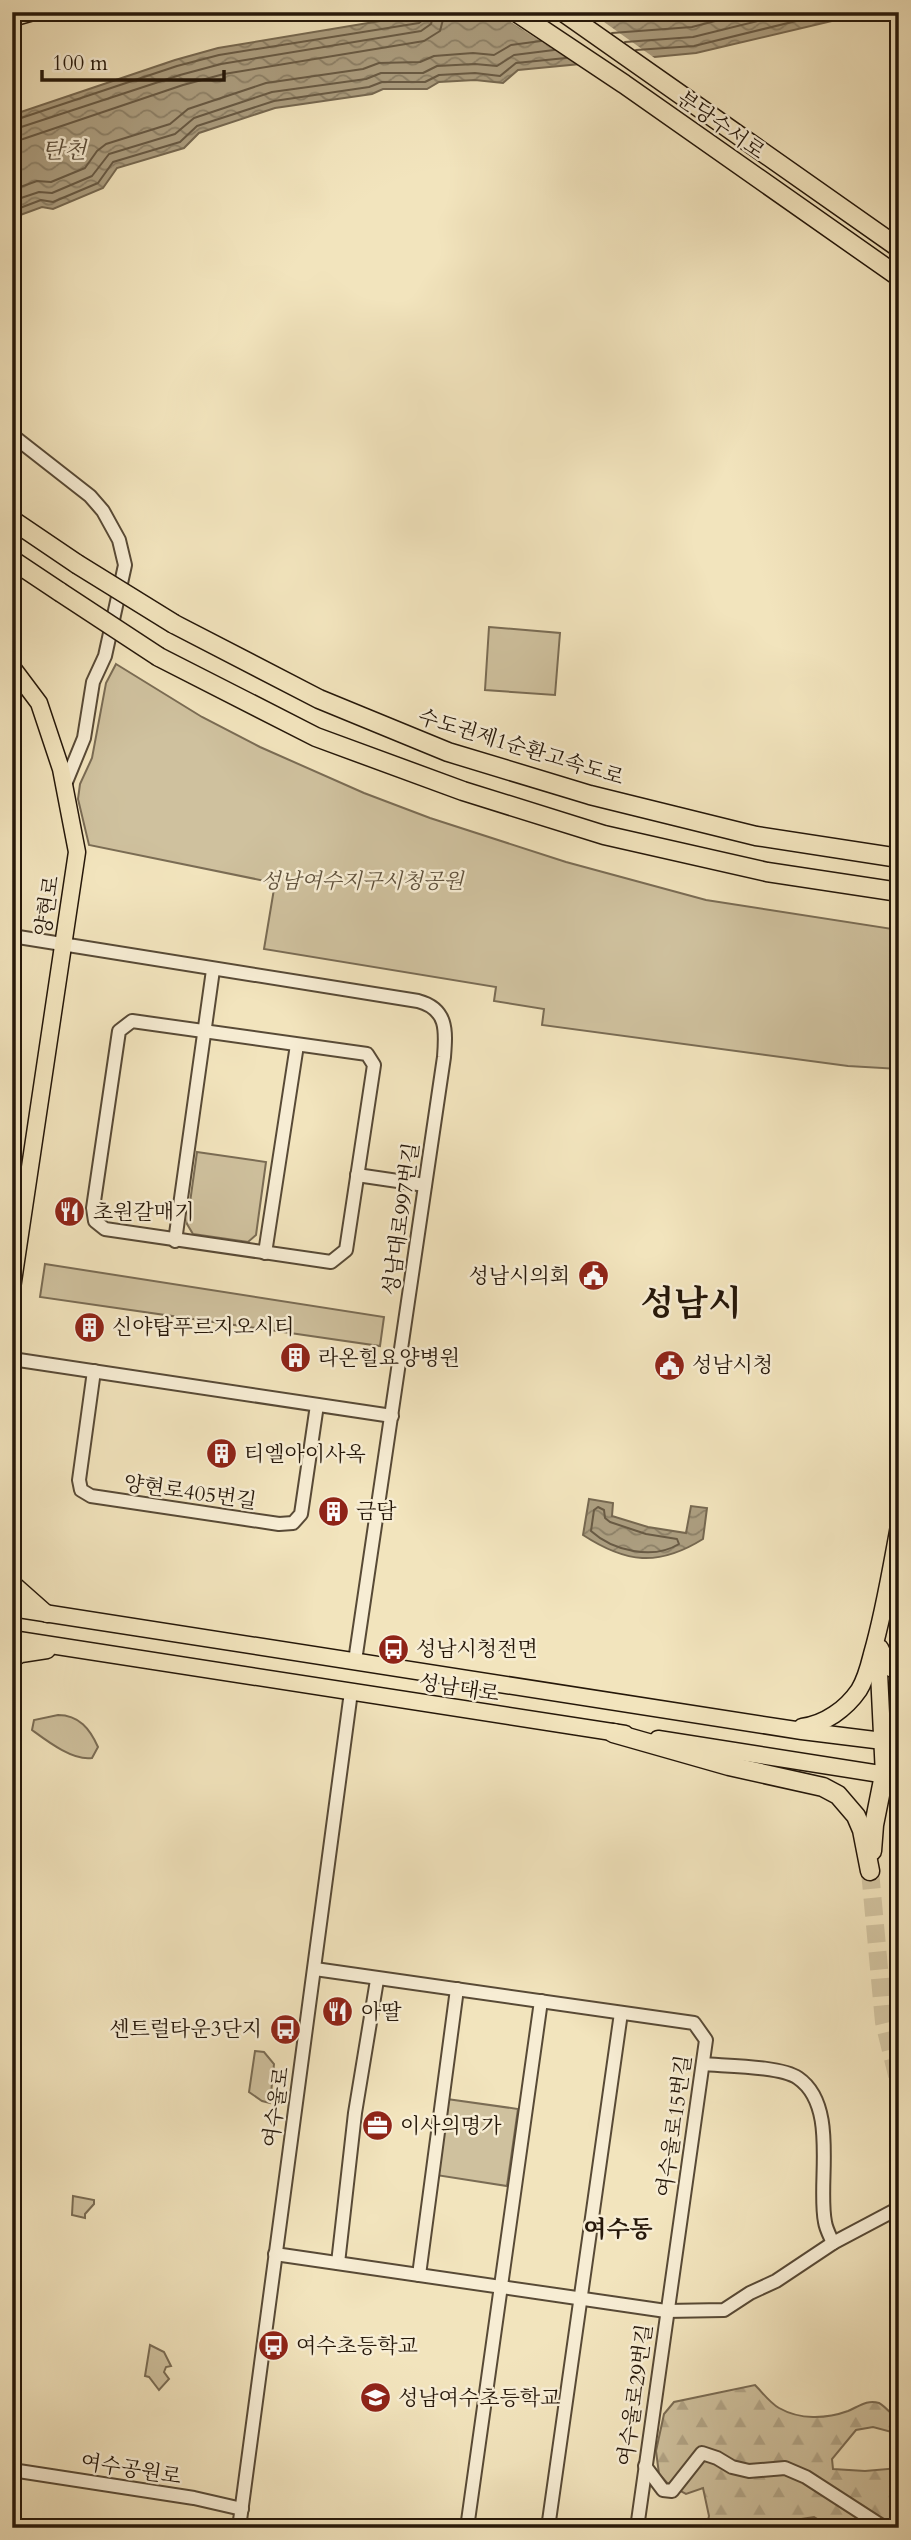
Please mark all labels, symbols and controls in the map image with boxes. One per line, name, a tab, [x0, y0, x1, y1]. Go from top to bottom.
scale bar	[42, 38, 224, 82]
text: 100 m	[52, 49, 108, 78]
street label: 분당수서로	[671, 84, 771, 166]
water label: 탄천	[42, 135, 88, 166]
street label: 수도권제1순환고속도로	[414, 702, 627, 793]
park label: 성남여수지구시청공원	[261, 867, 465, 896]
street label: 양현로	[28, 874, 67, 938]
street label: 성남대로997번길	[376, 1141, 427, 1297]
restaurant icon: 초원갈매기	[53, 1195, 87, 1229]
place label: 초원갈매기	[93, 1198, 194, 1227]
public building icon: 성남시의회	[576, 1259, 610, 1293]
place label: 성남시의회	[469, 1262, 570, 1291]
district label: 성남시	[640, 1280, 742, 1328]
building icon: 신야탑푸르지오시티	[72, 1310, 106, 1344]
place label: 신야탑푸르지오시티	[112, 1313, 295, 1342]
building icon: 라온힐요양병원	[278, 1341, 312, 1375]
place label: 라온힐요양병원	[318, 1344, 460, 1373]
public building icon: 성남시청	[652, 1348, 686, 1382]
place label: 성남시청	[692, 1351, 773, 1380]
building icon: 티엘아이사옥	[204, 1437, 238, 1471]
place label: 티엘아이사옥	[244, 1440, 366, 1469]
street label: 양현로405번길	[122, 1469, 258, 1516]
building icon: 금담	[316, 1494, 350, 1528]
place label: 금담	[356, 1497, 397, 1526]
bus stop icon: 성남시청전면	[376, 1632, 410, 1666]
place label: 성남시청전면	[416, 1635, 538, 1664]
street label: 성남대로	[417, 1668, 501, 1709]
restaurant icon: 아딸	[321, 1995, 355, 2029]
place label: 아딸	[361, 1998, 402, 2027]
bus stop icon: 센트럴타운3단지	[268, 2012, 302, 2046]
place label: 센트럴타운3단지	[109, 2015, 262, 2044]
street label: 여수울로15번길	[650, 2053, 699, 2199]
street label: 여수울로	[256, 2065, 297, 2149]
office icon: 이사의명가	[360, 2109, 394, 2143]
place label: 이사의명가	[400, 2112, 502, 2141]
district label: 여수동	[583, 2213, 653, 2246]
street label: 여수울로29번길	[611, 2322, 660, 2468]
bus stop icon: 여수초등학교	[256, 2329, 290, 2363]
place label: 여수초등학교	[296, 2332, 418, 2361]
school or university icon: 성남여수초등학교	[358, 2381, 392, 2415]
place label: 성남여수초등학교	[398, 2384, 560, 2413]
street label: 여수공원로	[79, 2447, 183, 2492]

